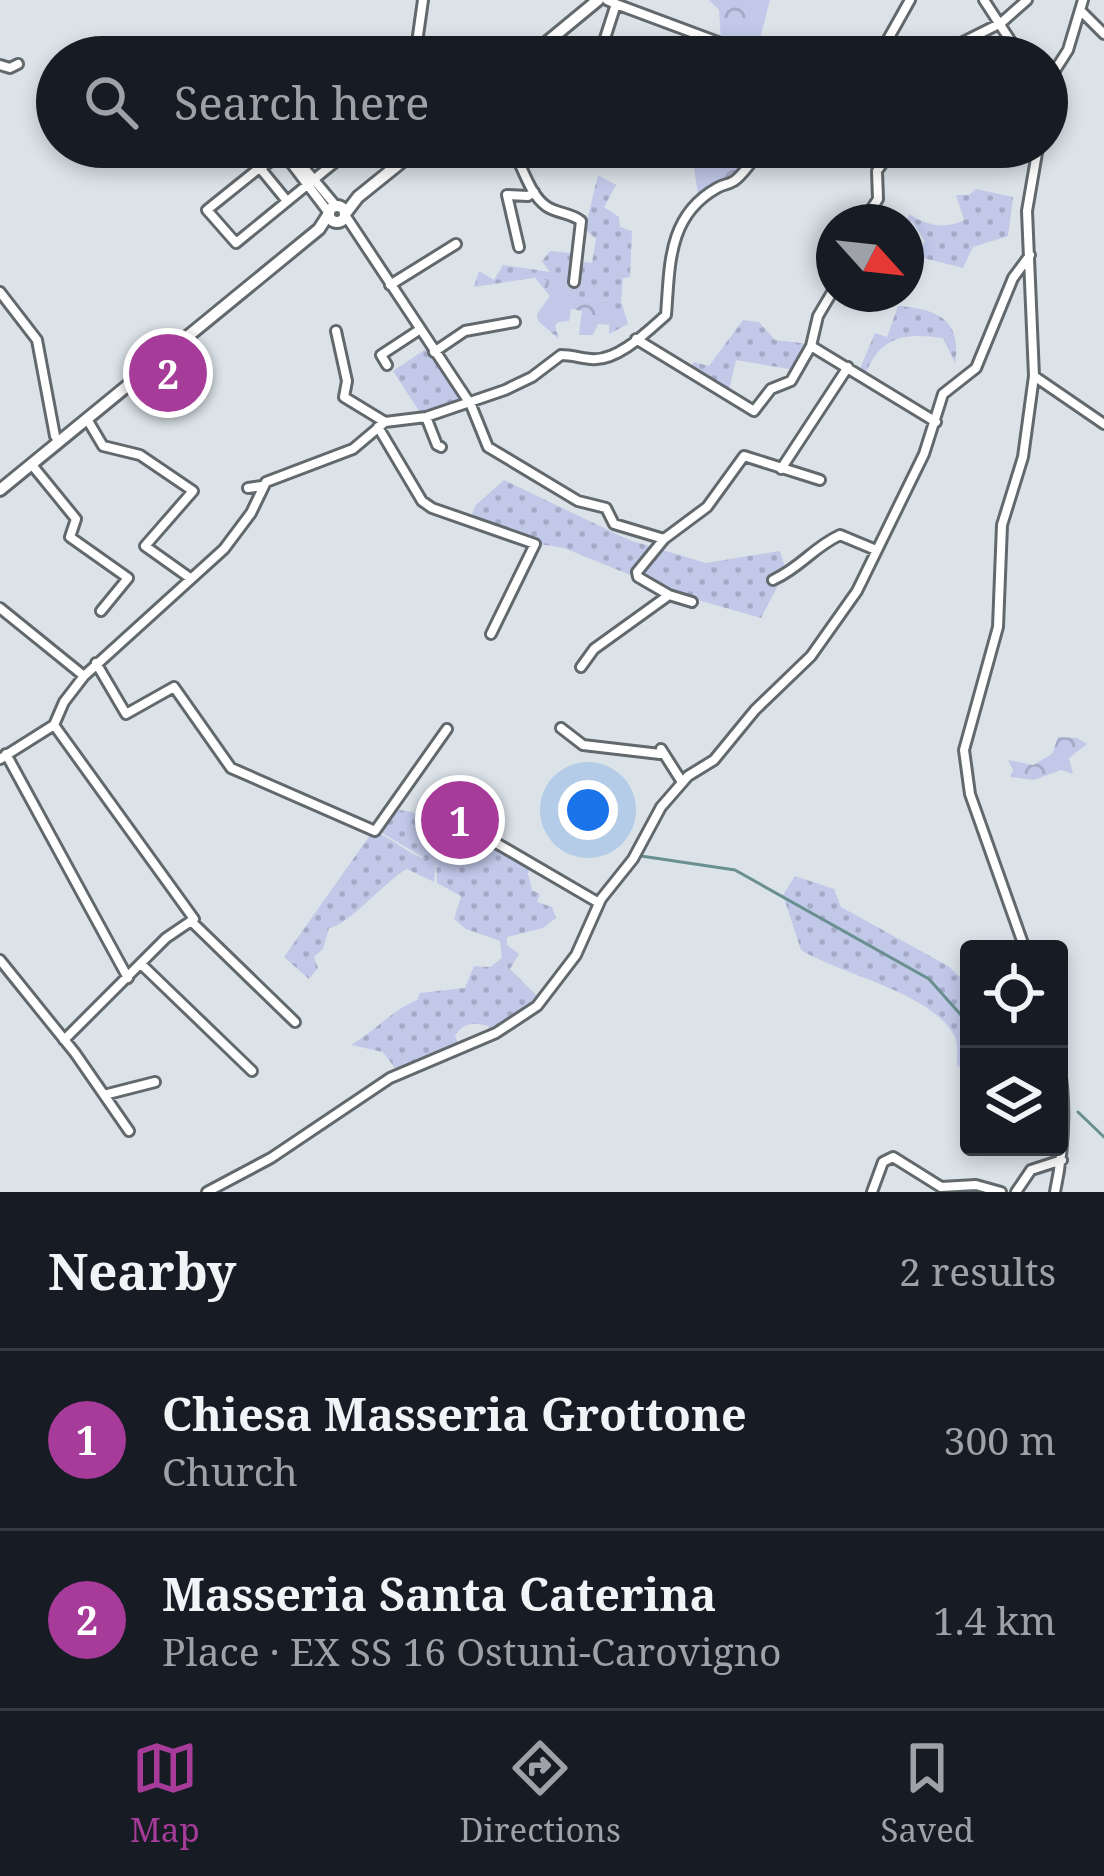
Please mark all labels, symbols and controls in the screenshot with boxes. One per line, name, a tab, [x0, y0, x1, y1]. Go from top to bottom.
search box	[36, 36, 1068, 168]
icon: search	[78, 69, 144, 135]
text: Search here	[174, 72, 429, 133]
north arrow	[816, 204, 924, 312]
pin: 2	[129, 328, 207, 418]
pin: 1	[421, 775, 499, 865]
your location	[558, 780, 618, 840]
map controls	[960, 940, 1068, 1156]
button: locate	[960, 940, 1068, 1048]
button: layers	[960, 1048, 1068, 1156]
text: Nearby	[48, 1235, 236, 1305]
text: 2 results	[899, 1244, 1056, 1297]
text: Chiesa Masseria Grottone	[162, 1383, 747, 1444]
text: 1	[76, 1413, 98, 1466]
text: 300 m	[944, 1413, 1056, 1466]
text: Church	[162, 1444, 298, 1497]
text: Masseria Santa Caterina	[162, 1563, 716, 1624]
text: 2	[76, 1593, 98, 1646]
text: 1.4 km	[933, 1593, 1056, 1646]
text: Place · EX SS 16 Ostuni-Carovigno	[162, 1624, 781, 1677]
tab: Map	[130, 1735, 200, 1852]
tab: Directions	[459, 1735, 621, 1852]
tab: Saved	[881, 1735, 974, 1852]

